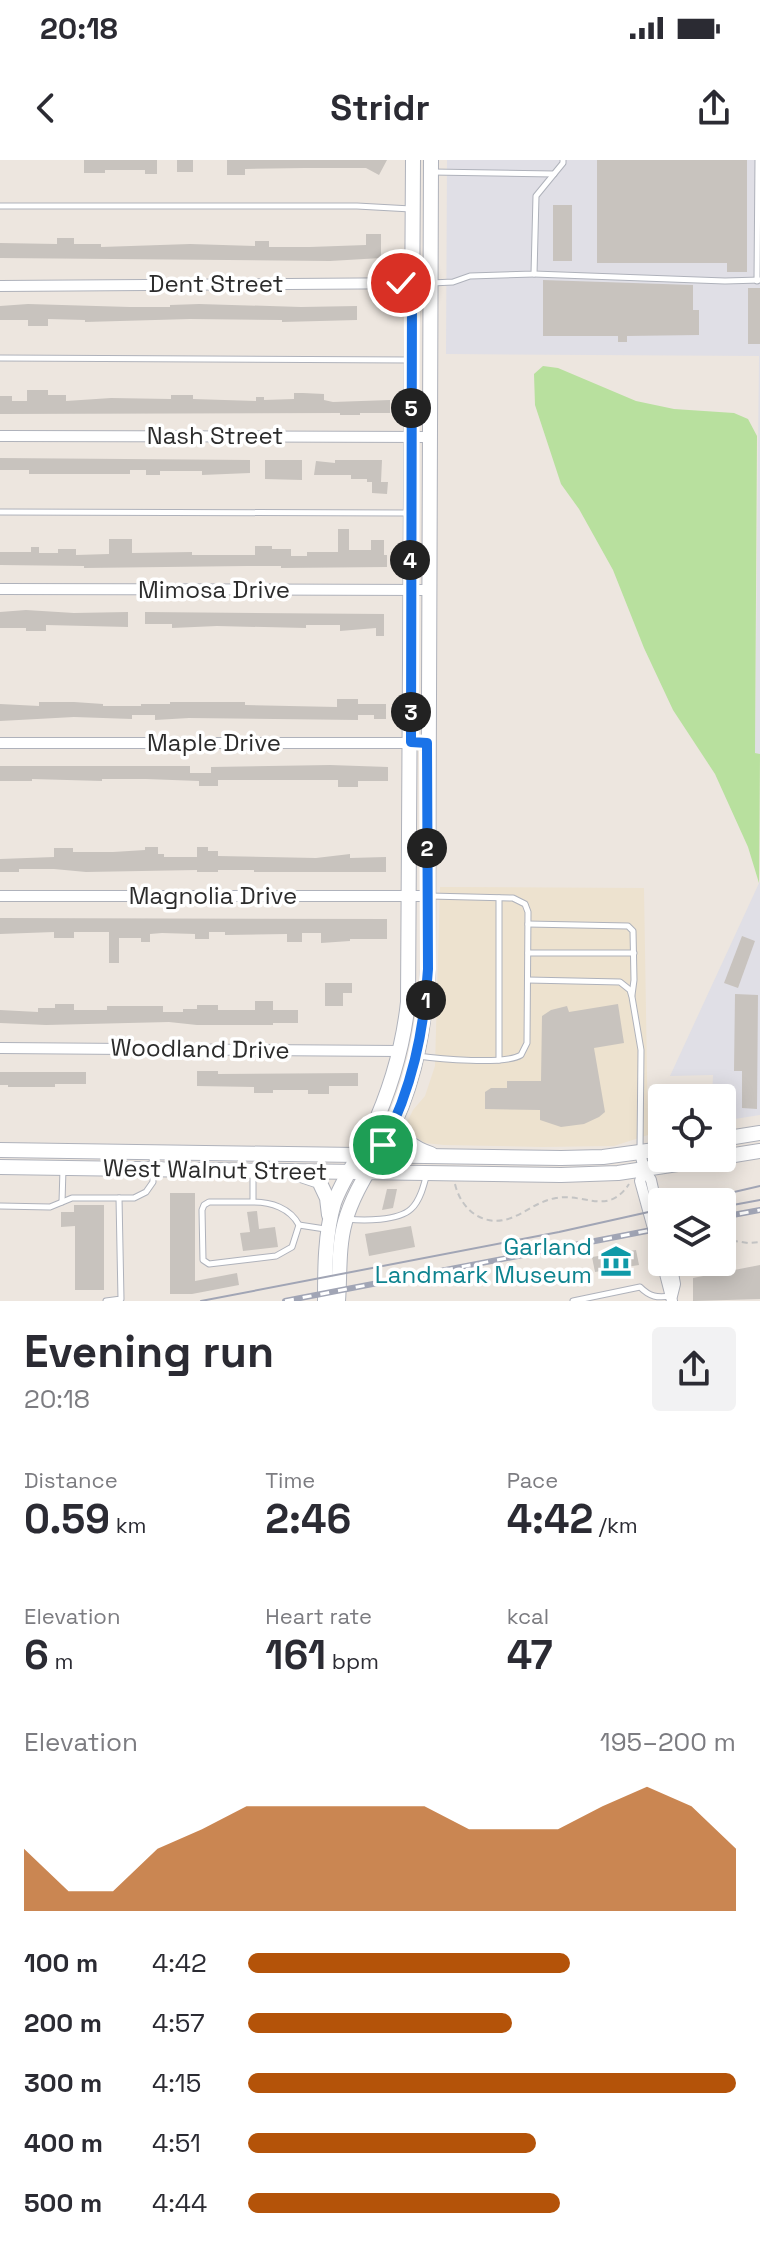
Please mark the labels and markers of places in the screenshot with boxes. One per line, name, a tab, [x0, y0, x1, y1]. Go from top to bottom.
pin	[367, 249, 435, 317]
pin: 5	[391, 388, 431, 428]
pin: 4	[390, 540, 430, 580]
pin: 3	[391, 692, 431, 732]
pin: 2	[407, 828, 447, 868]
pin: 1	[406, 980, 446, 1020]
pin	[349, 1111, 417, 1179]
place label: Garland Landmark Museum	[375, 1231, 592, 1290]
museum icon: Garland Landmark Museum	[599, 1244, 633, 1278]

